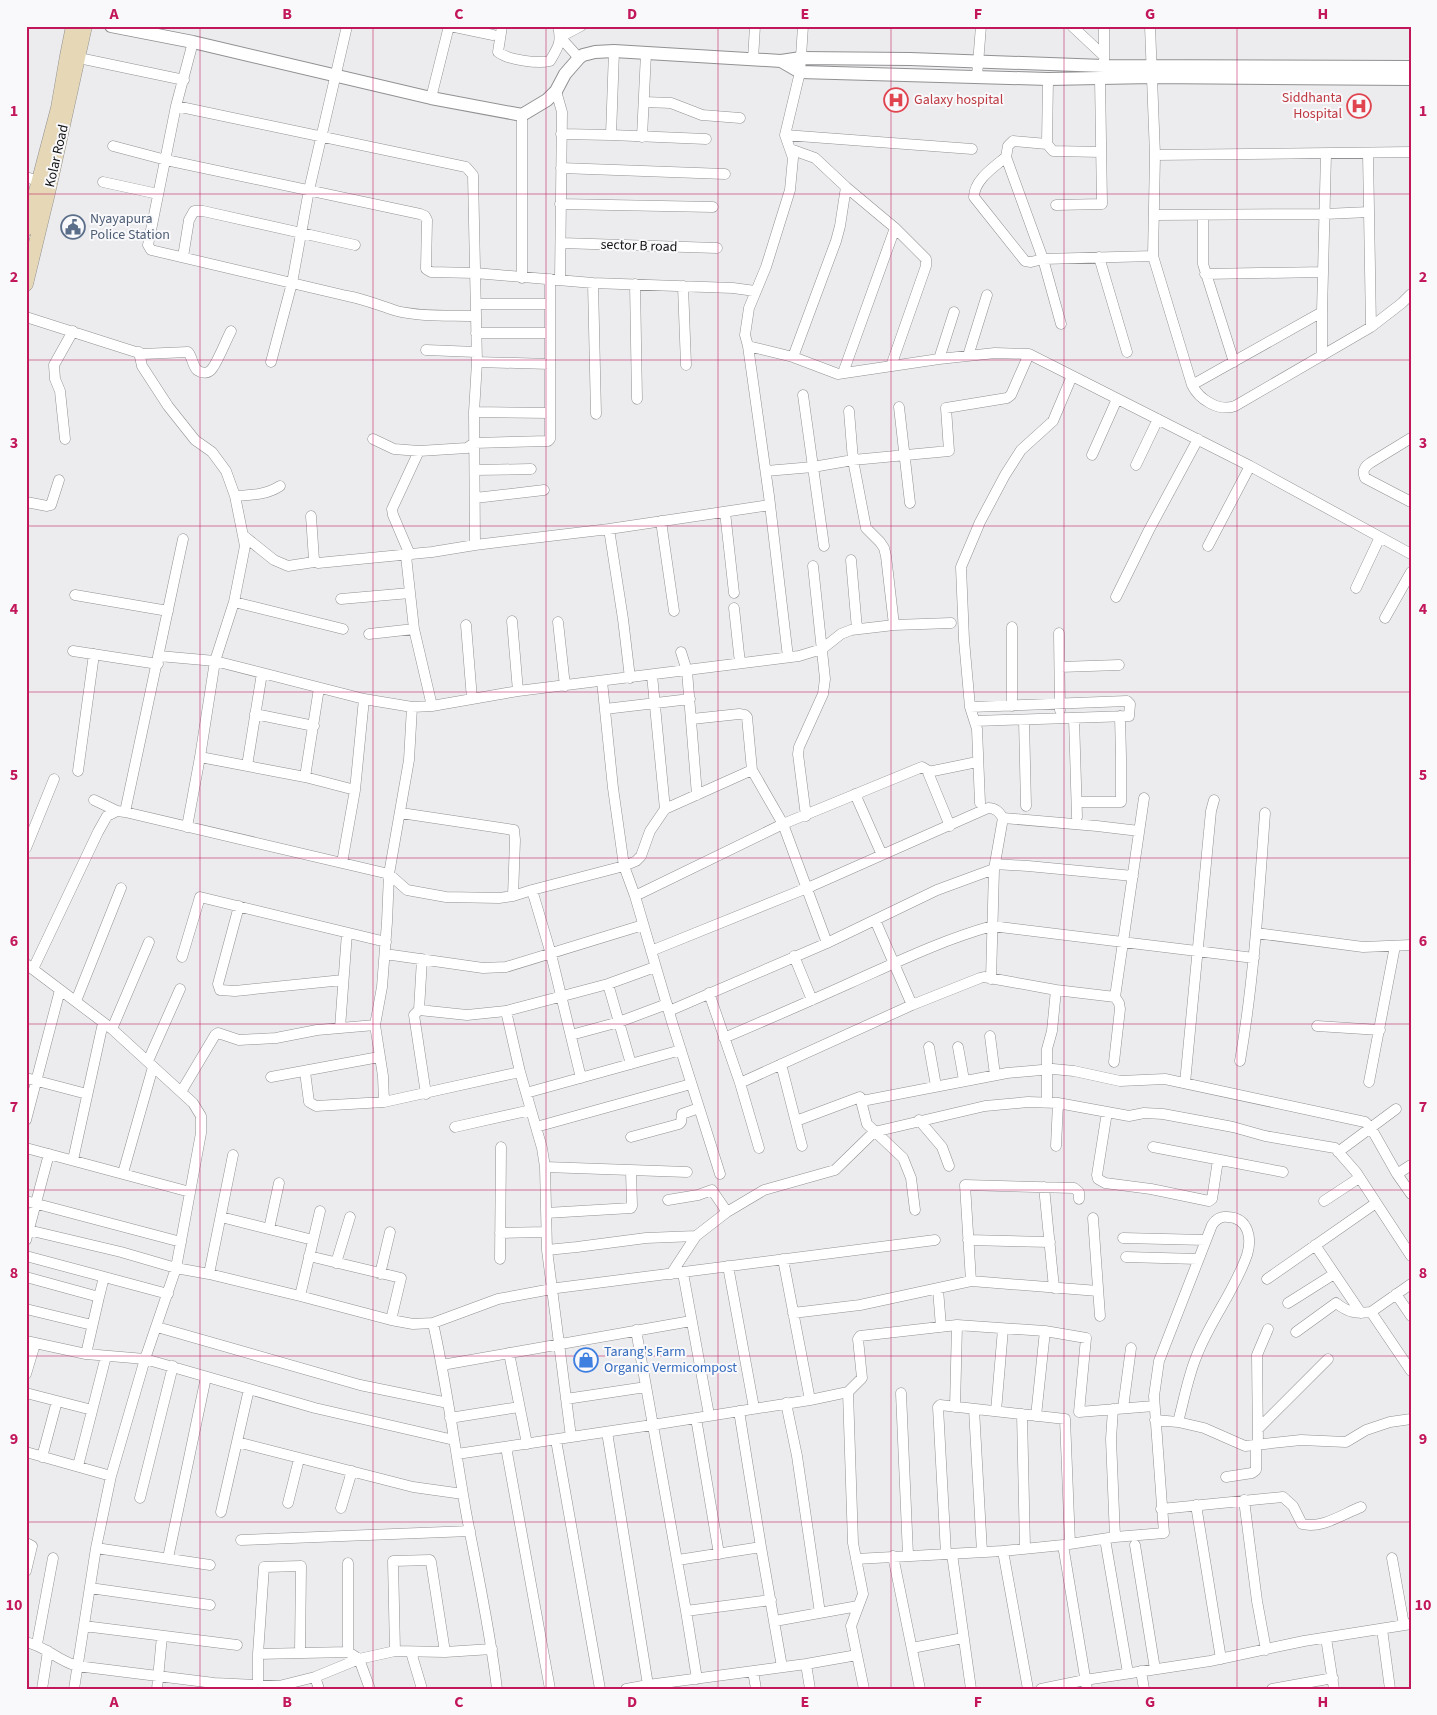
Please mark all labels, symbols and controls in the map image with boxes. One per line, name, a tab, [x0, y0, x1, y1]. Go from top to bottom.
text: A	[108, 3, 119, 25]
text: B	[282, 3, 292, 25]
text: C	[454, 3, 464, 25]
text: D	[627, 3, 637, 25]
text: E	[801, 3, 809, 25]
text: F	[974, 3, 982, 25]
text: G	[1145, 3, 1155, 25]
text: H	[1318, 3, 1328, 25]
hospital icon: Galaxy hospital	[883, 87, 909, 113]
place label: Siddhanta Hospital	[1282, 88, 1342, 124]
place label: Galaxy hospital	[914, 90, 1004, 110]
hospital icon: Siddhanta Hospital	[1346, 93, 1372, 119]
text: 1	[10, 100, 18, 122]
text: 1	[1419, 100, 1427, 122]
street label: Kolar Road	[40, 123, 74, 189]
place label: Nyayapura Police Station	[90, 209, 170, 245]
public building icon: Nyayapura Police Station	[60, 214, 86, 240]
street label: sector B road	[600, 235, 678, 257]
text: 2	[10, 266, 18, 288]
text: 2	[1419, 266, 1427, 288]
text: 3	[10, 432, 18, 454]
text: 3	[1419, 432, 1427, 454]
text: 4	[10, 598, 19, 620]
text: 4	[1419, 598, 1428, 620]
text: 5	[10, 764, 18, 786]
text: 5	[1419, 764, 1427, 786]
text: 6	[10, 930, 18, 952]
text: 6	[1419, 930, 1427, 952]
text: 7	[10, 1096, 18, 1118]
text: 7	[1419, 1096, 1427, 1118]
text: 8	[10, 1262, 18, 1284]
text: 8	[1419, 1262, 1427, 1284]
place label: Tarang's Farm Organic Vermicompost	[604, 1342, 737, 1378]
shop icon: Tarang's Farm Organic Vermicompost	[573, 1347, 599, 1373]
text: 9	[10, 1428, 18, 1450]
text: 9	[1419, 1428, 1427, 1450]
text: 10	[6, 1594, 22, 1616]
text: 10	[1415, 1594, 1431, 1616]
text: A	[108, 1691, 119, 1713]
text: B	[282, 1691, 292, 1713]
text: C	[454, 1691, 464, 1713]
text: D	[627, 1691, 637, 1713]
text: E	[801, 1691, 809, 1713]
text: F	[974, 1691, 982, 1713]
text: G	[1145, 1691, 1155, 1713]
text: H	[1318, 1691, 1328, 1713]

